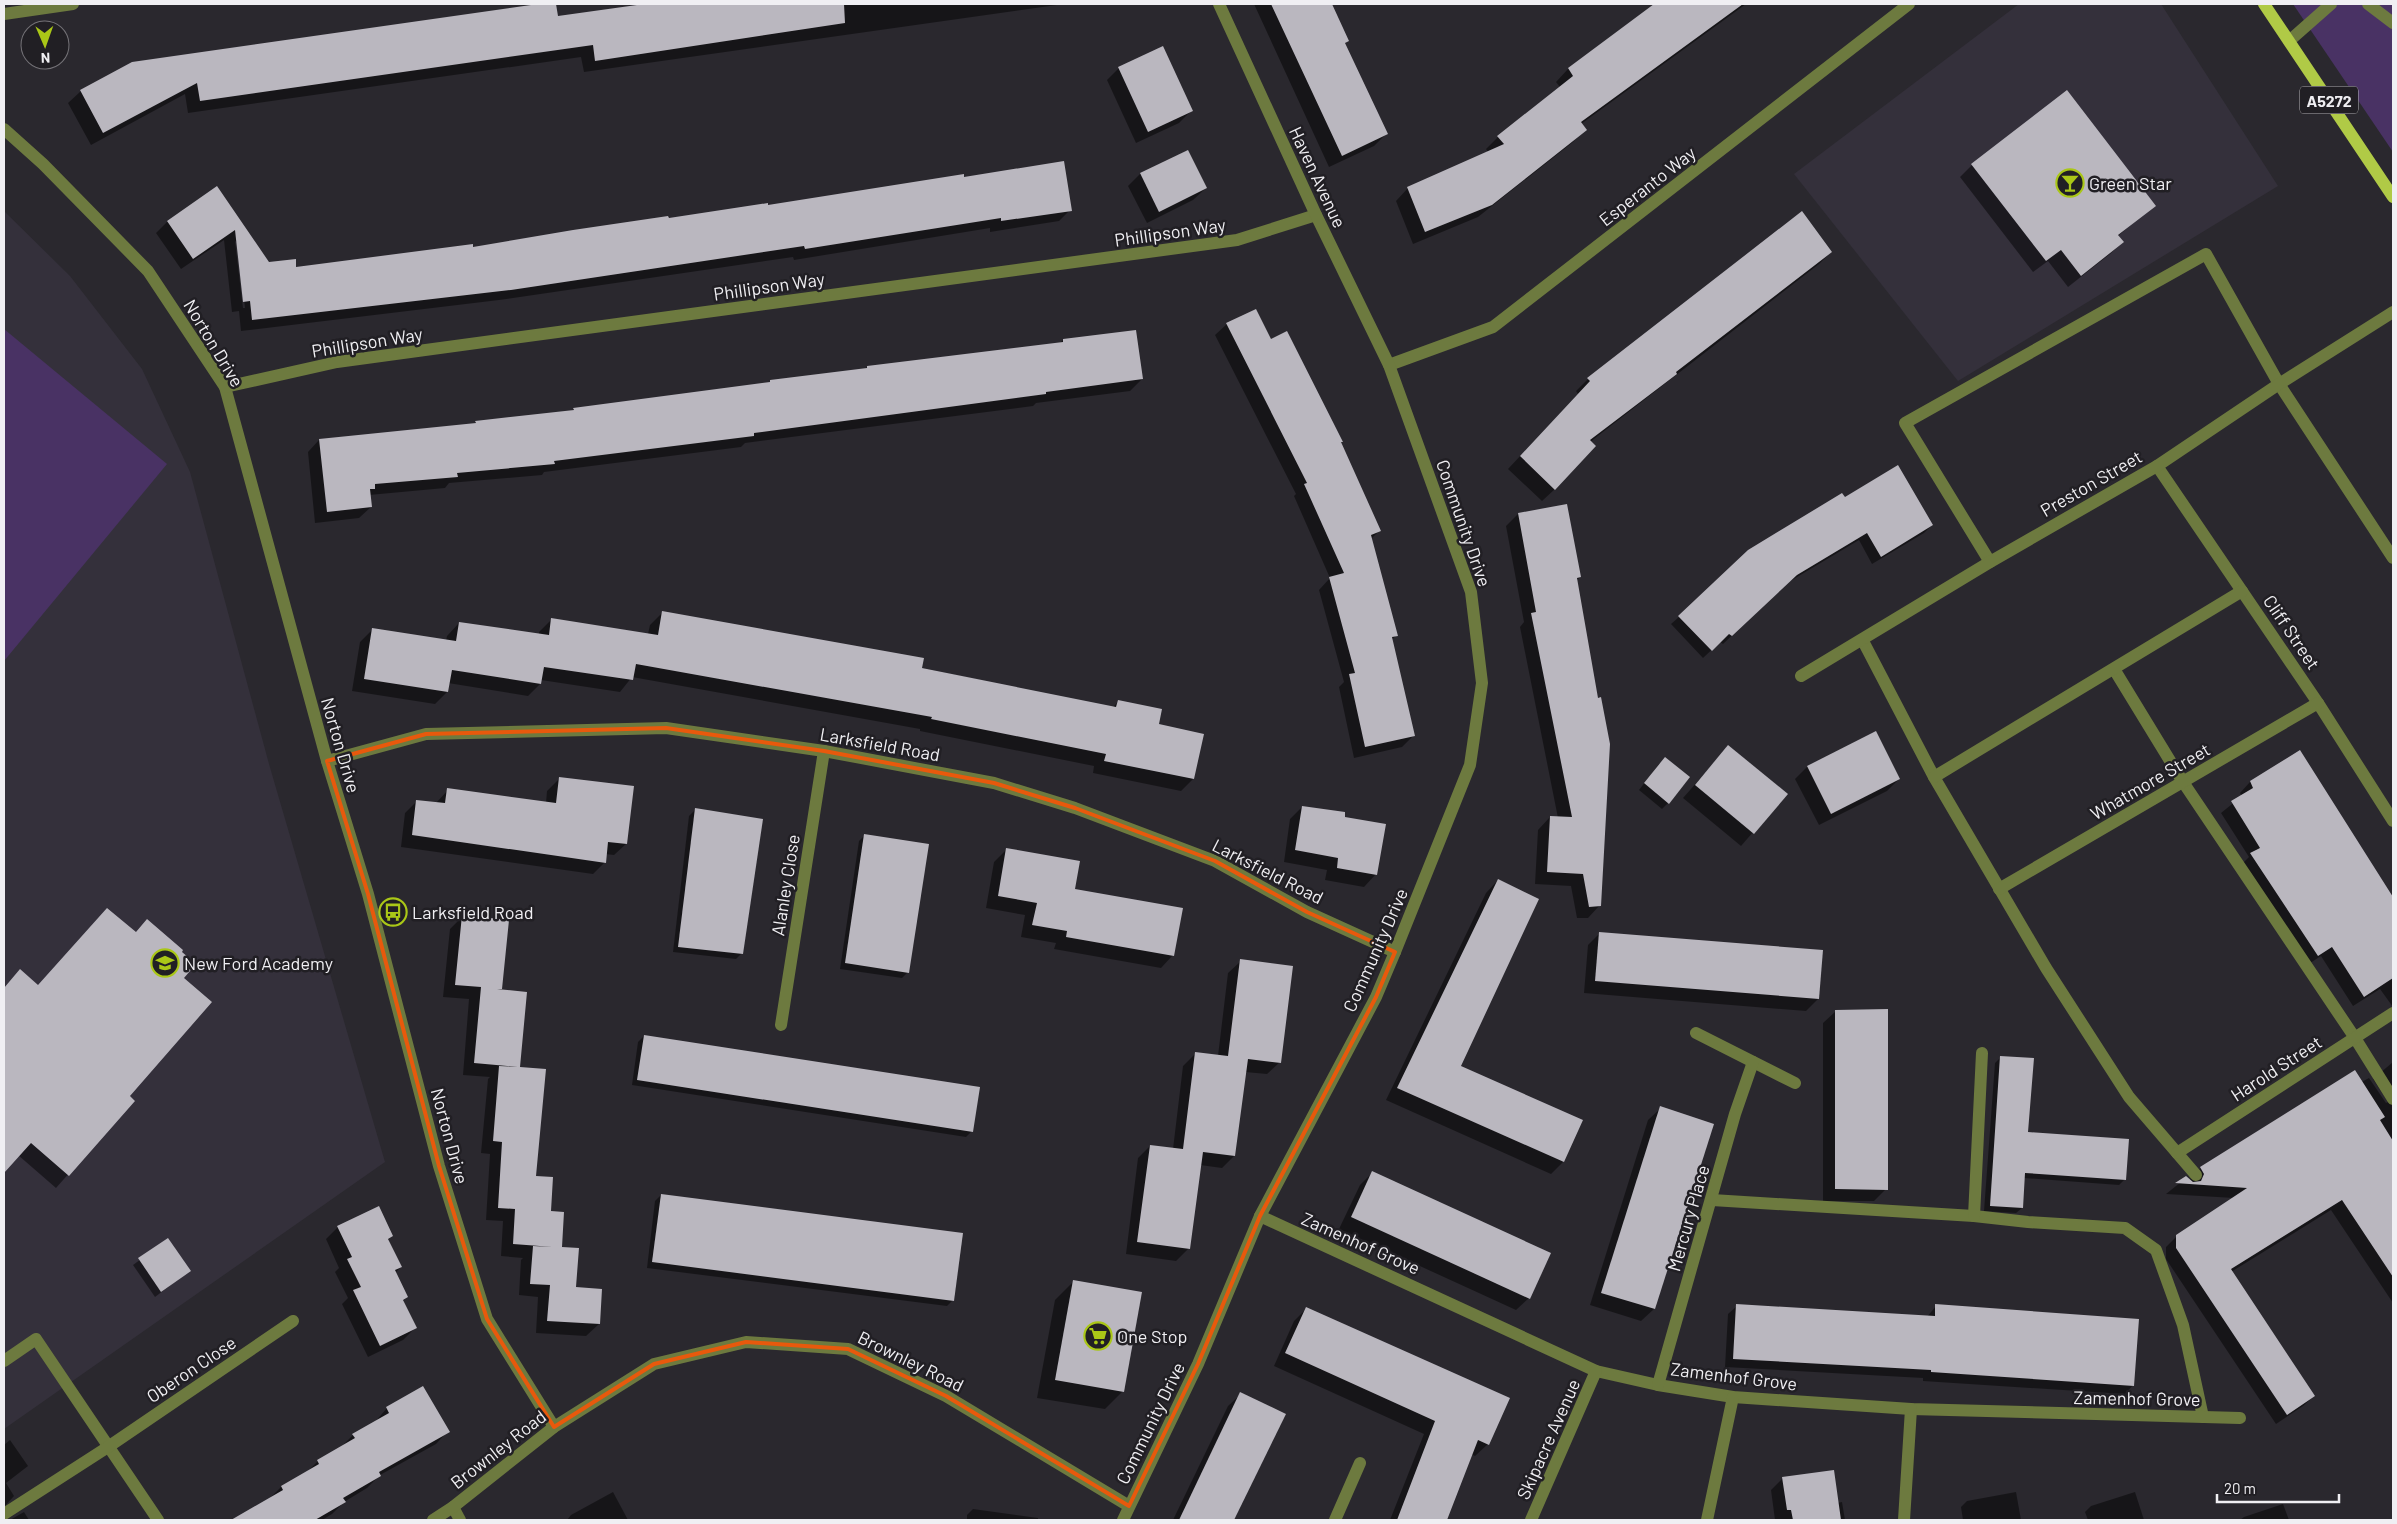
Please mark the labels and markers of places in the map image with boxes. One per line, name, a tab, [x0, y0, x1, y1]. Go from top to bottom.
bar icon: Green Star	[2055, 168, 2085, 198]
place label: Green Star	[2089, 172, 2172, 194]
bus stop icon: Larksfield Road	[378, 897, 408, 927]
place label: Larksfield Road	[412, 901, 534, 923]
school or university icon: New Ford Academy	[150, 948, 180, 978]
place label: New Ford Academy	[184, 952, 333, 974]
supermarket icon: One Stop	[1083, 1321, 1113, 1351]
place label: One Stop	[1117, 1325, 1188, 1347]

